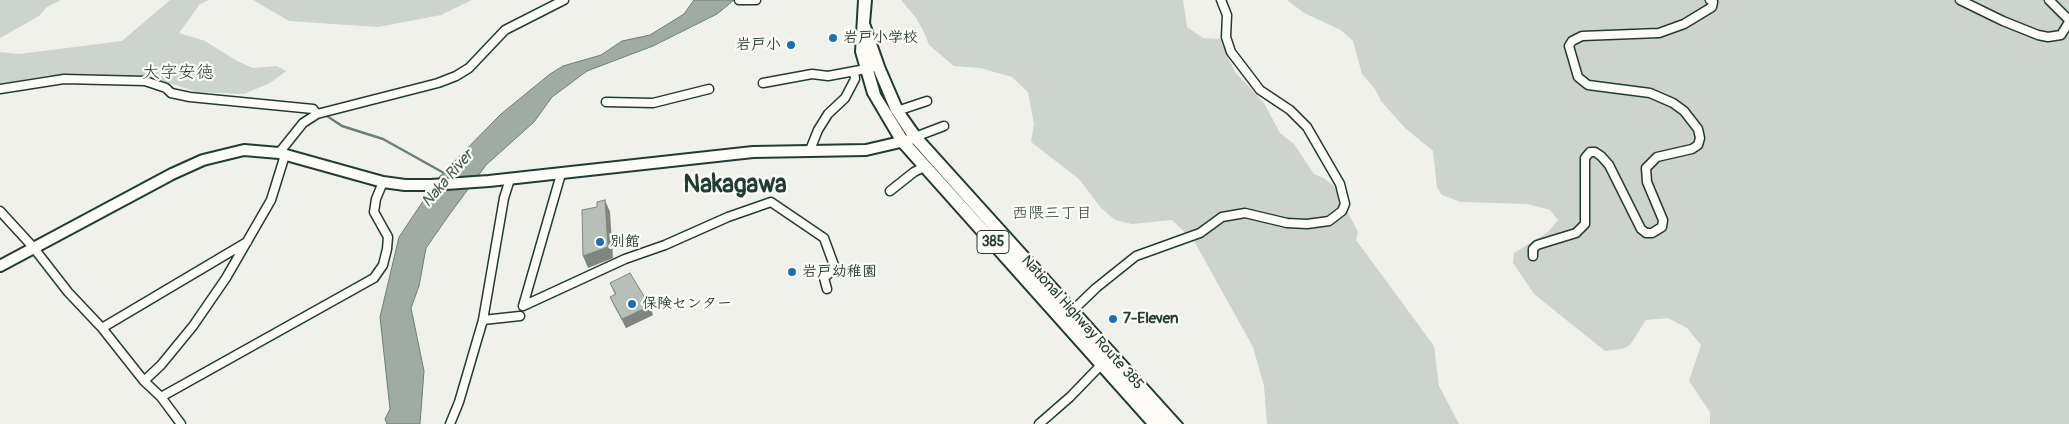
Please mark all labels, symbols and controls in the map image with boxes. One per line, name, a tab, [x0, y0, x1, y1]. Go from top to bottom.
place label: 岩戸小学校	[843, 29, 918, 47]
marker: 岩戸小学校	[827, 32, 839, 44]
place label: 岩戸小	[736, 36, 781, 54]
marker: 岩戸小	[785, 39, 797, 51]
district label: 大字安徳	[142, 62, 214, 84]
water label: Naka River	[418, 147, 478, 211]
district label: Nakagawa	[683, 171, 787, 201]
district label: 西隈三丁目	[1012, 204, 1092, 224]
road number: 385	[977, 230, 1009, 253]
place label: 別館	[610, 233, 640, 251]
marker: 別館	[594, 236, 606, 248]
street label: National Highway Route 385	[1017, 252, 1147, 394]
place label: 岩戸幼稚園	[802, 263, 877, 281]
marker: 岩戸幼稚園	[786, 266, 798, 278]
place label: 保険センター	[642, 295, 732, 313]
marker: 保険センター	[626, 298, 638, 310]
place label: 7-Eleven	[1123, 310, 1178, 328]
marker: 7-Eleven	[1107, 313, 1119, 325]

